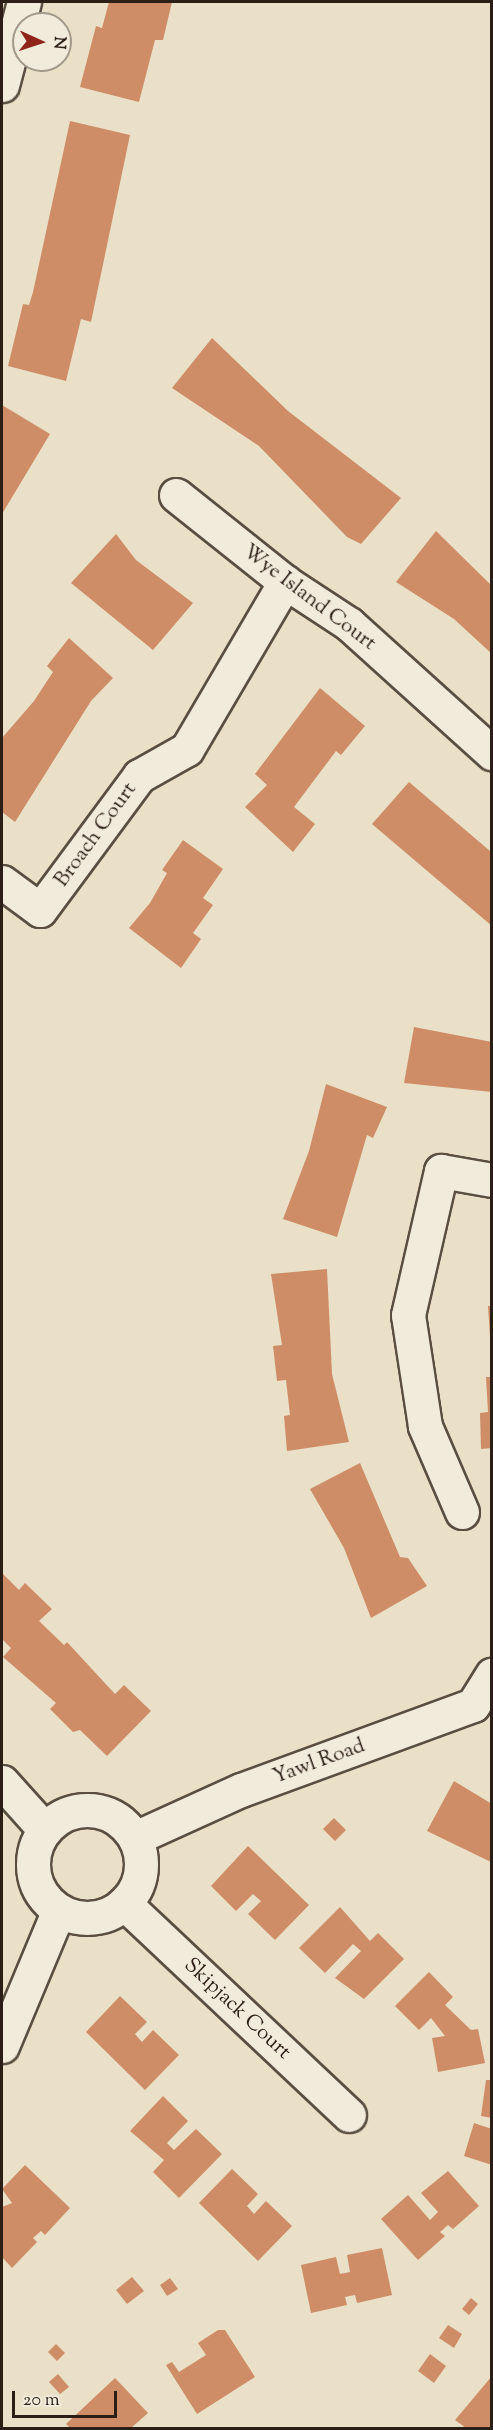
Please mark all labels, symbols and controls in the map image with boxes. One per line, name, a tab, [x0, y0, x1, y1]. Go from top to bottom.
north arrow	[12, 12, 72, 72]
text: N	[47, 36, 70, 50]
street label: Wye Island Court	[237, 540, 381, 656]
street label: Broach Court	[50, 778, 142, 892]
street label: Yawl Road	[270, 1734, 368, 1790]
street label: Skipjack Court	[178, 1953, 296, 2065]
scale bar	[15, 2379, 120, 2417]
text: 20 m	[23, 2388, 60, 2414]

